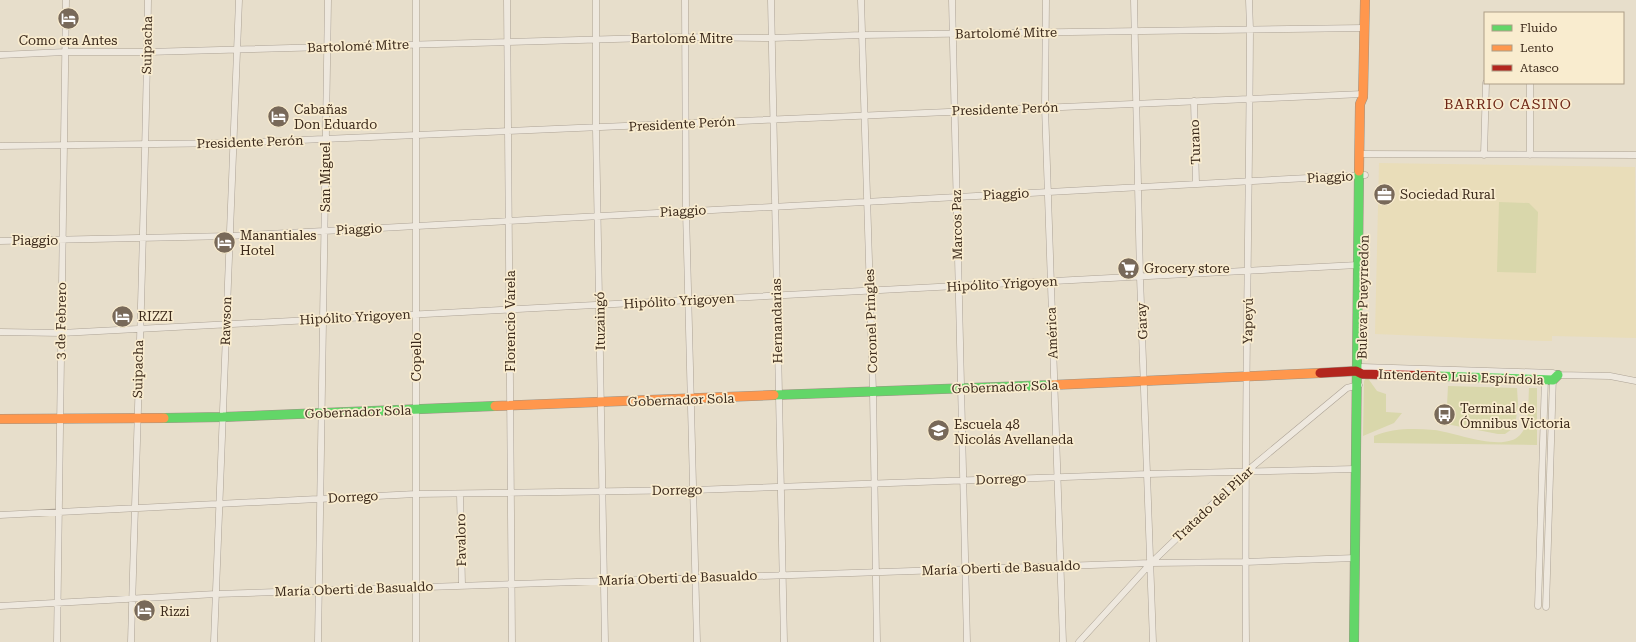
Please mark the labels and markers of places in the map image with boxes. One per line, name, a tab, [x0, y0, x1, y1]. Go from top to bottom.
hotel icon: Como era Antes	[55, 5, 81, 31]
place label: Como era Antes	[19, 33, 117, 48]
place label: Cabañas Don Eduardo	[294, 102, 377, 132]
hotel icon: Cabañas Don Eduardo	[266, 103, 292, 129]
office icon: Sociedad Rural	[1372, 181, 1398, 207]
place label: Sociedad Rural	[1400, 187, 1495, 202]
place label: Manantiales Hotel	[240, 228, 317, 258]
hotel icon: Manantiales Hotel	[211, 229, 237, 255]
supermarket icon: Grocery store	[1115, 255, 1141, 281]
place label: Grocery store	[1144, 261, 1230, 276]
hotel icon: RIZZI	[109, 303, 135, 329]
place label: RIZZI	[138, 309, 173, 324]
place label: Terminal de Ómnibus Victoria	[1460, 401, 1570, 431]
bus stop icon: Terminal de Ómnibus Victoria	[1431, 402, 1457, 428]
place label: Escuela 48 Nicolás Avellaneda	[954, 417, 1073, 447]
school or university icon: Escuela 48 Nicolás Avellaneda	[926, 418, 952, 444]
hotel icon: Rizzi	[131, 598, 157, 624]
place label: Rizzi	[160, 604, 190, 619]

